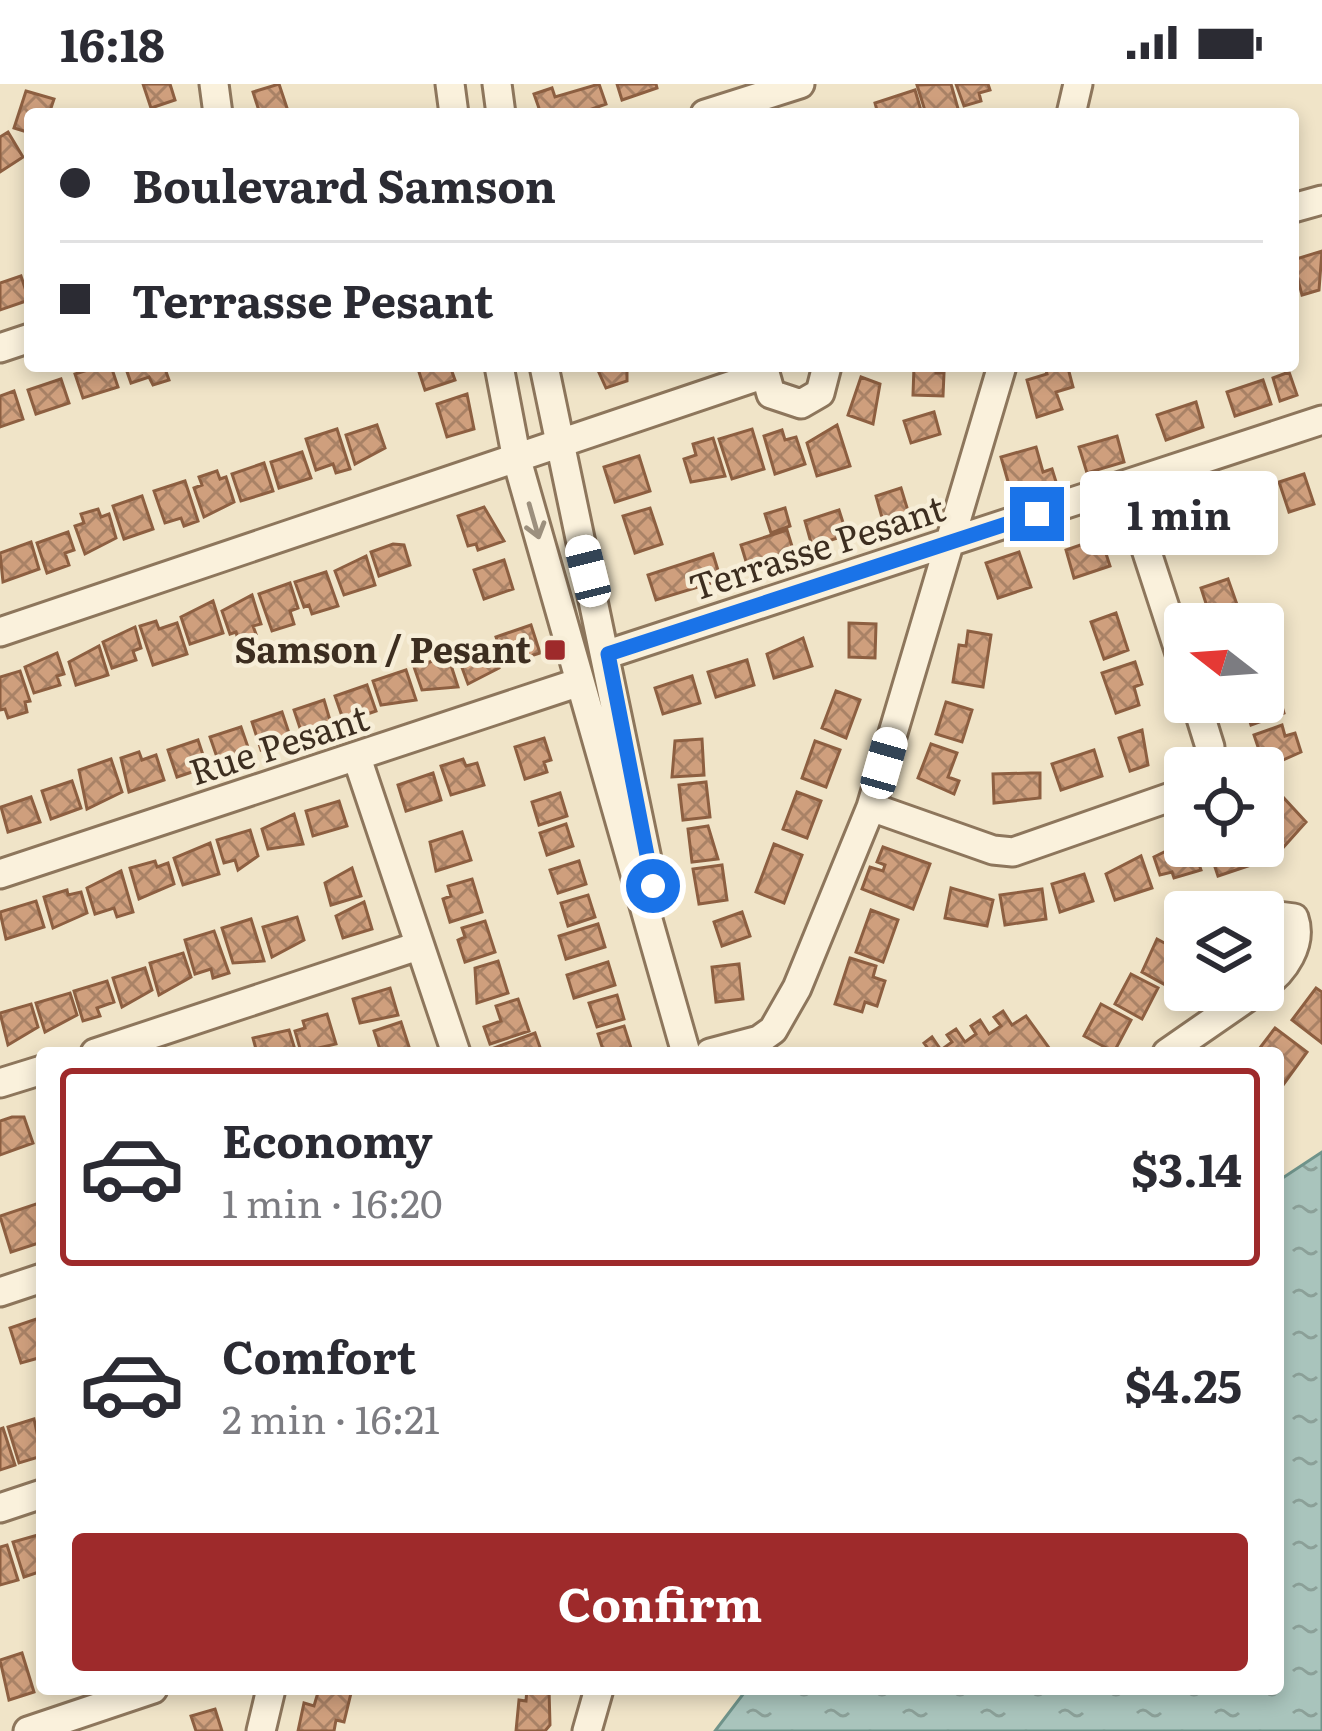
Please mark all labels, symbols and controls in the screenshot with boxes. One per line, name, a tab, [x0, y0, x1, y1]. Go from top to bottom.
text: 16:18	[60, 9, 165, 76]
text: Boulevard Samson	[132, 150, 556, 217]
text: Terrasse Pesant	[132, 265, 493, 332]
callout: 1 min	[1079, 472, 1277, 556]
street label: Terrasse Pesant	[681, 479, 951, 612]
text: 1 min	[1127, 484, 1231, 542]
route end	[1010, 487, 1064, 541]
one-way arrow	[525, 501, 547, 539]
car	[562, 532, 614, 610]
north arrow	[1164, 603, 1284, 723]
map controls	[1164, 603, 1284, 1011]
place label: Samson / Pesant	[234, 621, 531, 674]
marker: Samson / Pesant	[542, 637, 568, 663]
street label: Rue Pesant	[182, 689, 375, 797]
car	[857, 723, 911, 803]
button: locate	[1164, 747, 1284, 867]
route start	[626, 859, 680, 913]
button: layers	[1164, 891, 1284, 1011]
text: Economy	[222, 1105, 433, 1172]
icon: car	[78, 1113, 186, 1221]
text: $3.14	[1131, 1134, 1242, 1201]
text: 1 min · 16:20	[222, 1172, 443, 1230]
text: Comfort	[222, 1321, 416, 1388]
icon: car	[78, 1329, 186, 1437]
text: $4.25	[1125, 1350, 1242, 1417]
text: 2 min · 16:21	[222, 1388, 440, 1446]
button: Confirm	[72, 1533, 1248, 1671]

